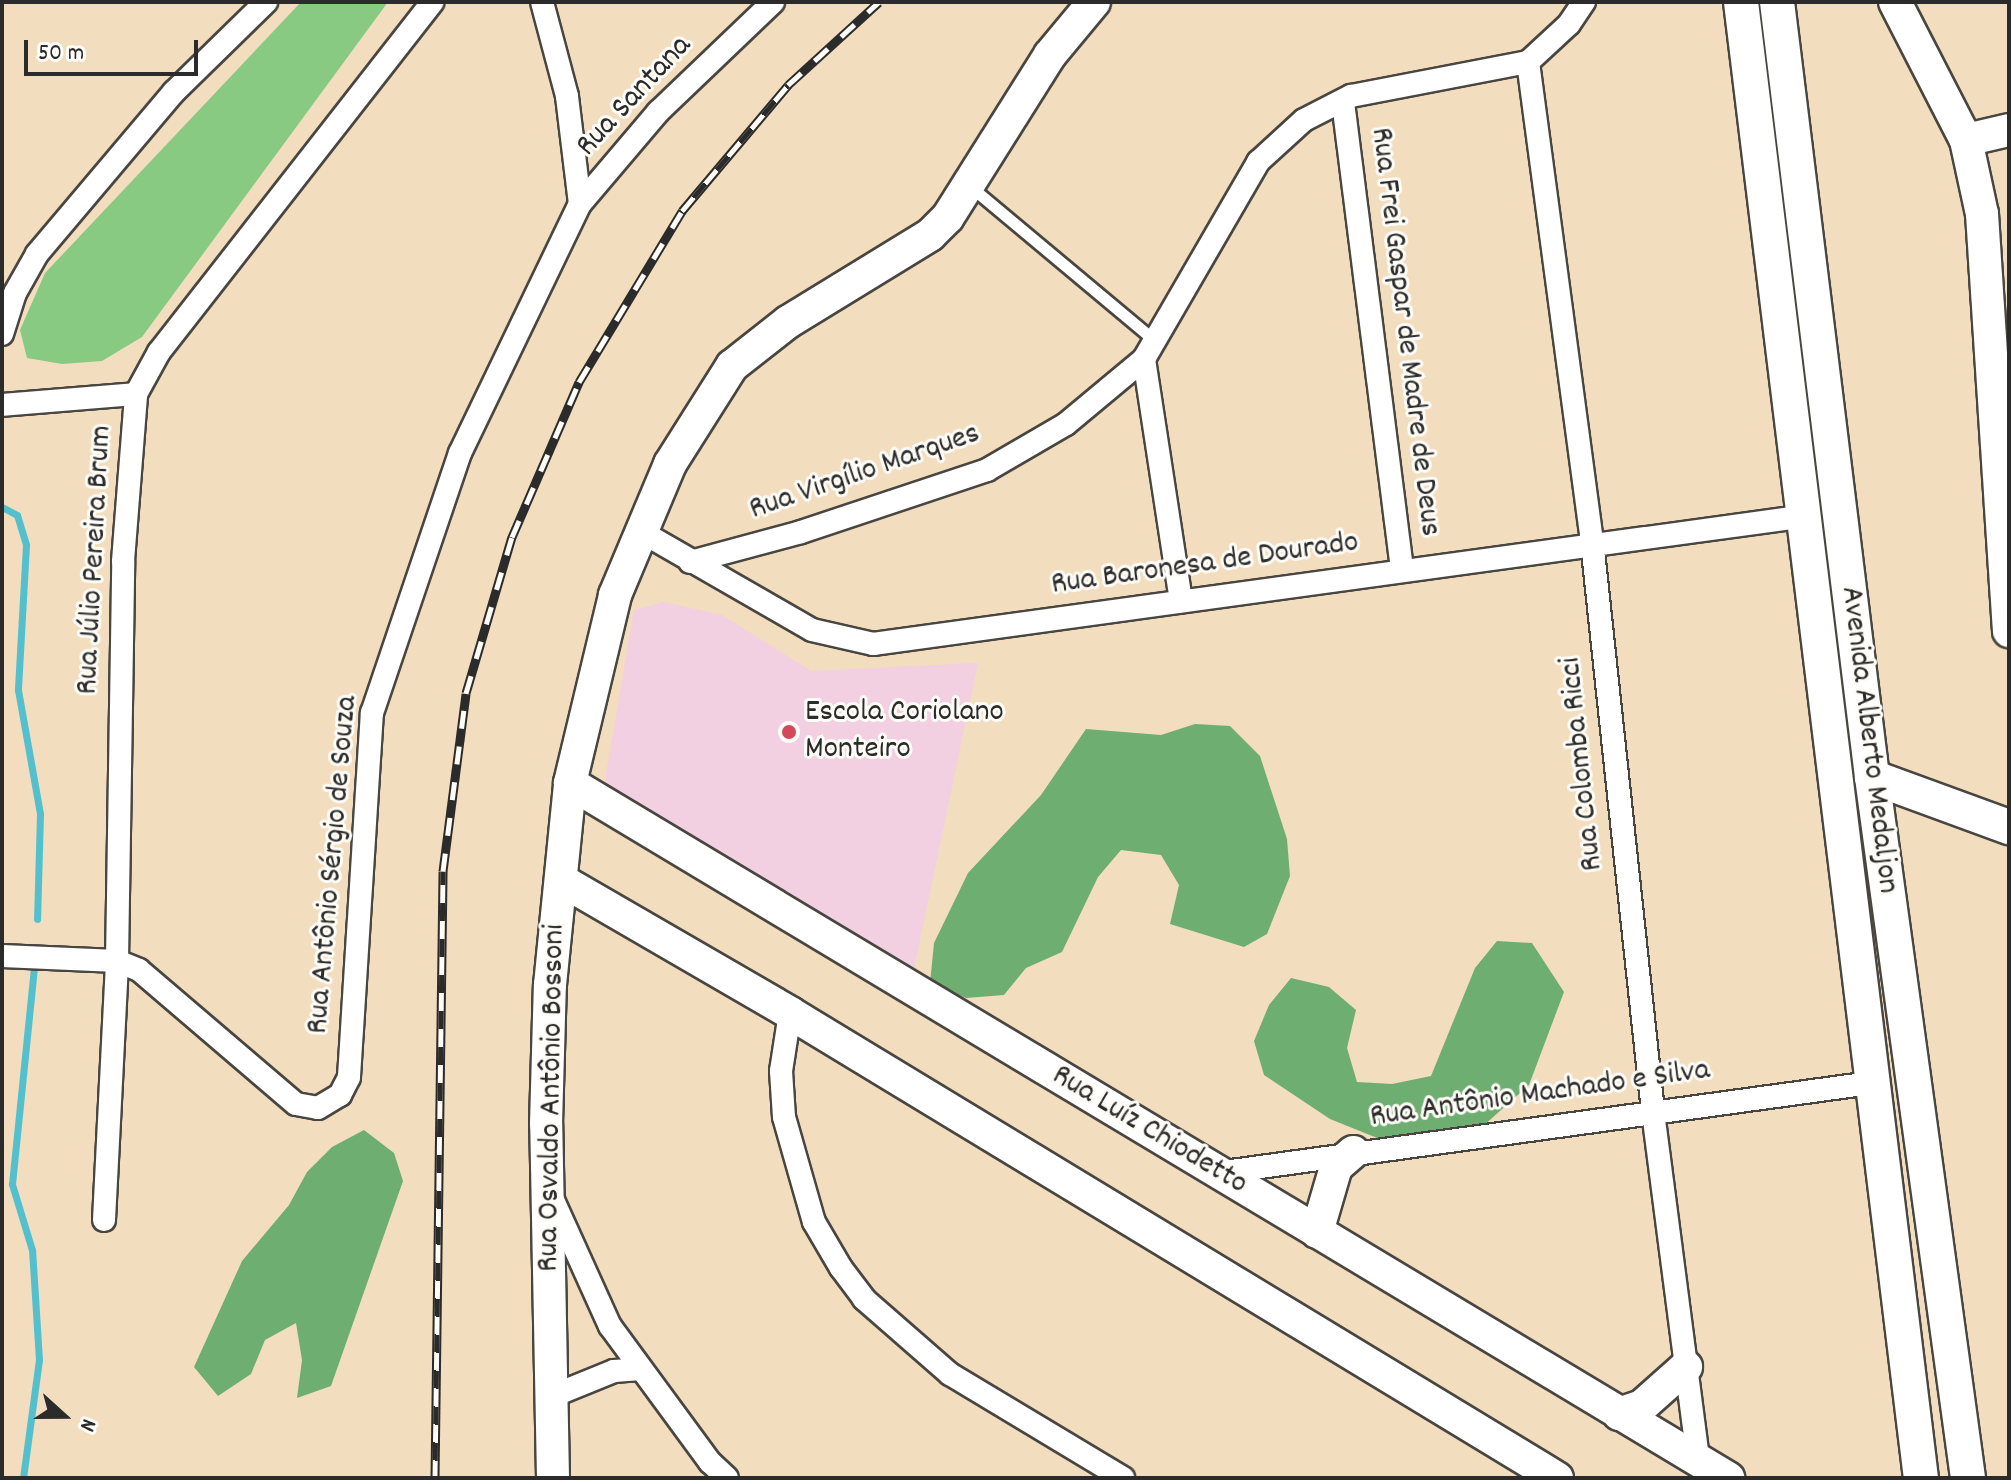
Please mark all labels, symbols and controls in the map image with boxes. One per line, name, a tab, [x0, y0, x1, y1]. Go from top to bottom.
scale bar	[28, 24, 202, 74]
street label: Rua Santana	[569, 28, 701, 166]
text: 50 m	[38, 37, 84, 71]
street label: Rua Frei Gaspar de Madre de Deus	[1360, 125, 1448, 539]
street label: Rua Virgílio Marques	[745, 416, 985, 530]
street label: Rua Júlio Pereira Brum	[70, 424, 122, 696]
street label: Rua Baronesa de Dourado	[1049, 524, 1361, 606]
street label: Avenida Alberto Medaljon	[1830, 584, 1906, 896]
street label: Rua Colomba Ricci	[1553, 655, 1613, 873]
street label: Rua Antônio Sérgio de Souza	[300, 694, 368, 1036]
place label: Escola Coriolano Monteiro	[805, 695, 1004, 770]
marker: Escola Coriolano Monteiro	[780, 723, 798, 741]
street label: Rua Osvaldo Antônio Bossoni	[531, 924, 575, 1272]
street label: Rua Antônio Machado e Silva	[1368, 1052, 1712, 1138]
street label: Rua Luíz Chiodetto	[1044, 1058, 1254, 1204]
north arrow	[24, 1376, 104, 1456]
text: N	[70, 1414, 103, 1435]

